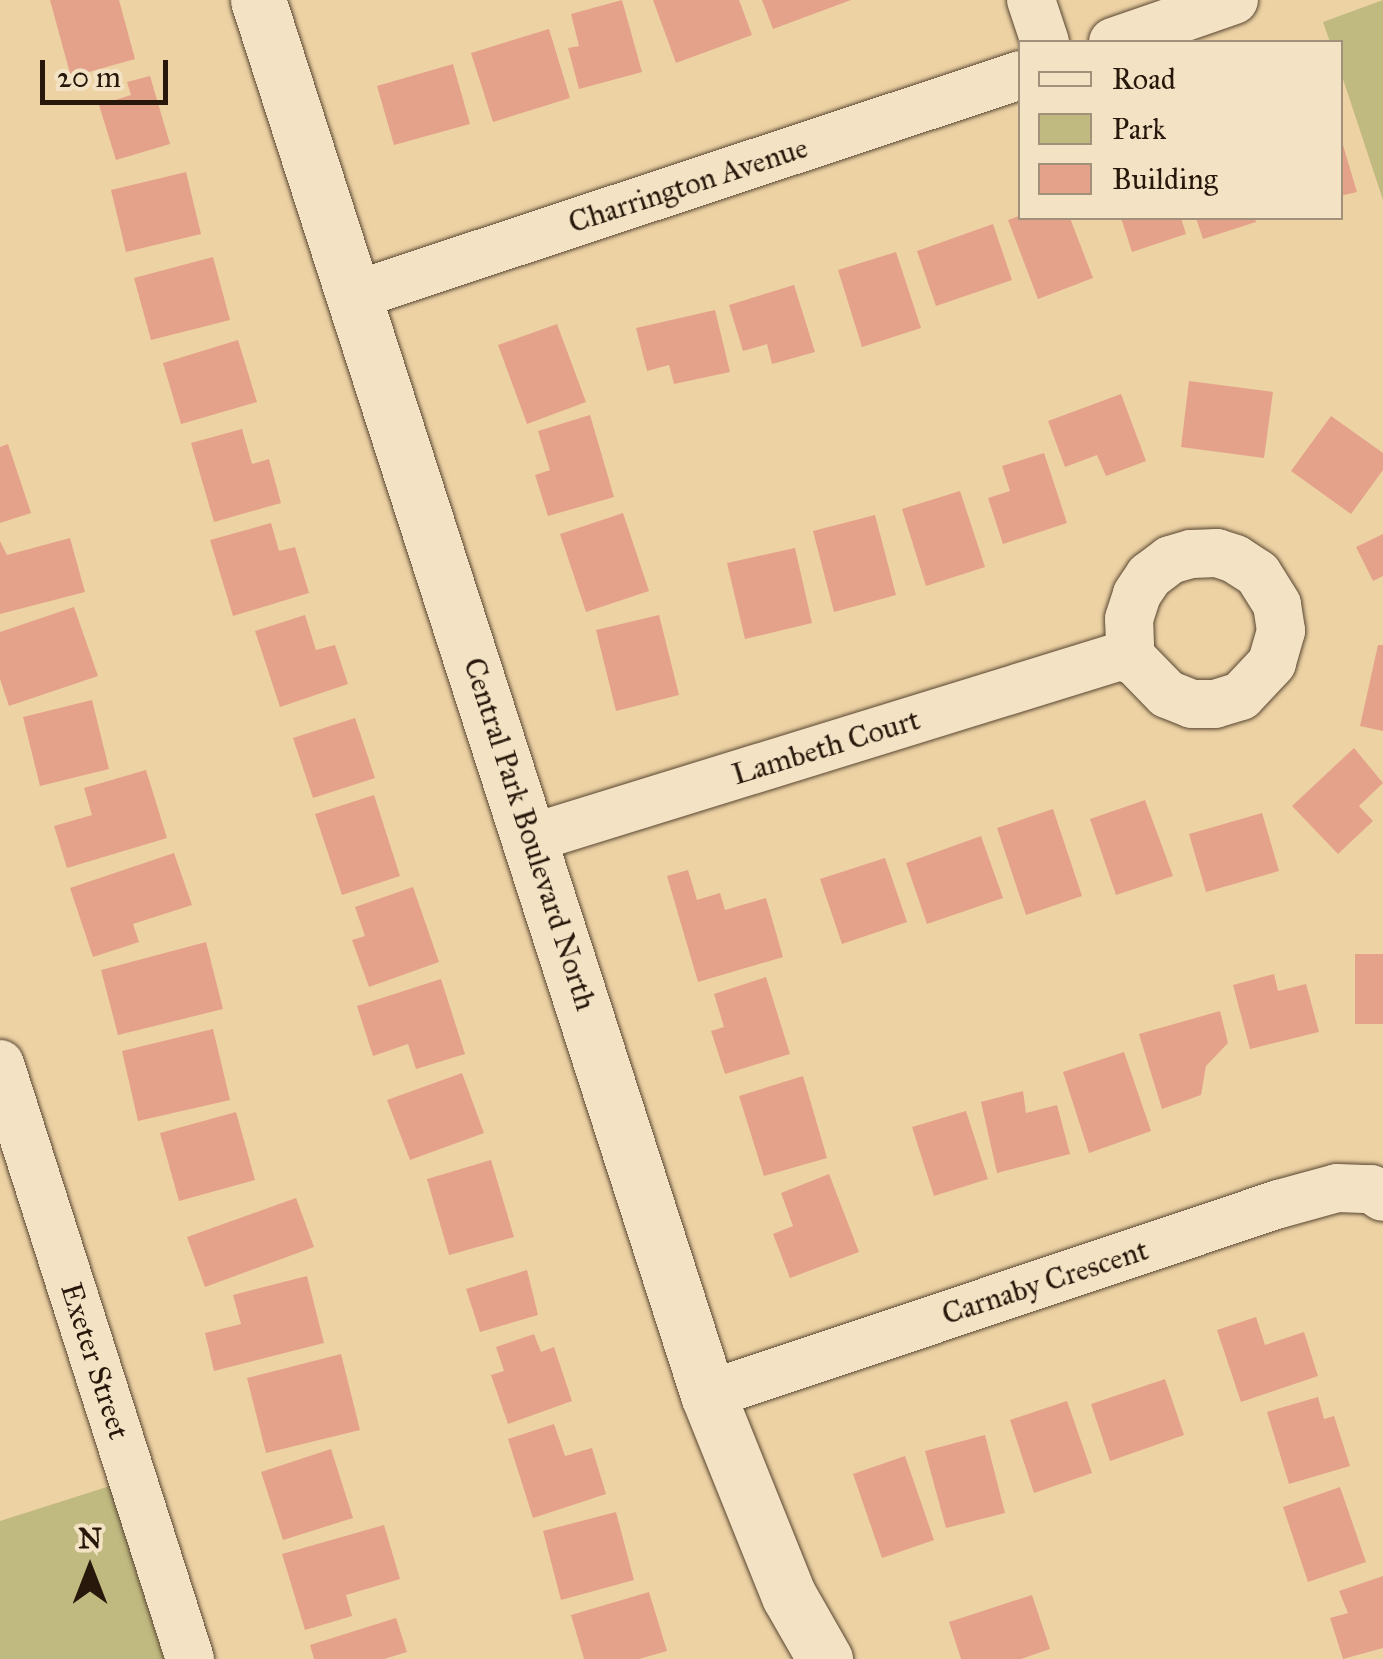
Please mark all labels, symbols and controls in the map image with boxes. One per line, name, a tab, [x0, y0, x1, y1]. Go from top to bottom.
scale bar	[45, 40, 172, 102]
legend	[1018, 40, 1343, 220]
text: 20 m	[57, 59, 121, 95]
text: Road	[1112, 61, 1176, 97]
text: Park	[1112, 111, 1166, 147]
street label: Charrington Avenue	[564, 129, 812, 241]
text: Building	[1112, 161, 1218, 197]
street label: Central Park Boulevard North	[456, 653, 604, 1015]
street label: Lambeth Court	[728, 701, 924, 793]
street label: Carnaby Crescent	[937, 1232, 1153, 1332]
street label: Exeter Street	[53, 1278, 137, 1444]
north arrow	[40, 1519, 140, 1619]
text: N	[78, 1521, 102, 1556]

